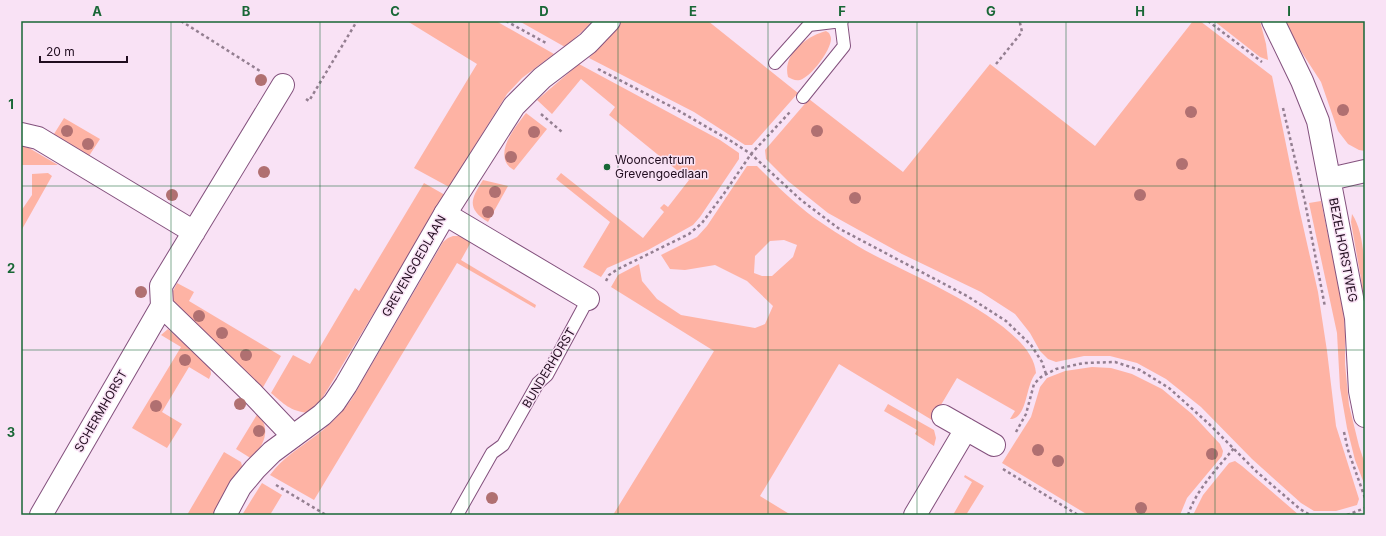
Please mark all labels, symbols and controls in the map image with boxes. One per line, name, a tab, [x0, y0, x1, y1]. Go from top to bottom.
text: A	[92, 3, 102, 19]
text: B	[242, 3, 251, 19]
text: C	[390, 3, 400, 19]
text: D	[539, 3, 549, 19]
text: E	[689, 3, 697, 19]
text: F	[838, 3, 846, 19]
text: G	[986, 3, 996, 19]
text: H	[1135, 3, 1145, 19]
text: I	[1287, 3, 1291, 19]
scale bar	[40, 38, 127, 64]
text: 20 m	[46, 44, 75, 59]
text: 1	[8, 96, 14, 112]
place label: Wooncentrum Grevengoedlaan	[615, 152, 708, 181]
marker: Wooncentrum Grevengoedlaan	[602, 162, 612, 172]
street label: BEZELHORSTWEG	[1326, 197, 1361, 303]
street label: GREVENGOEDLAAN	[378, 212, 449, 319]
text: 2	[7, 260, 15, 276]
street label: BUNDERHORST	[519, 325, 578, 410]
street label: SCHERMHORST	[71, 367, 130, 455]
text: 3	[7, 424, 15, 440]

